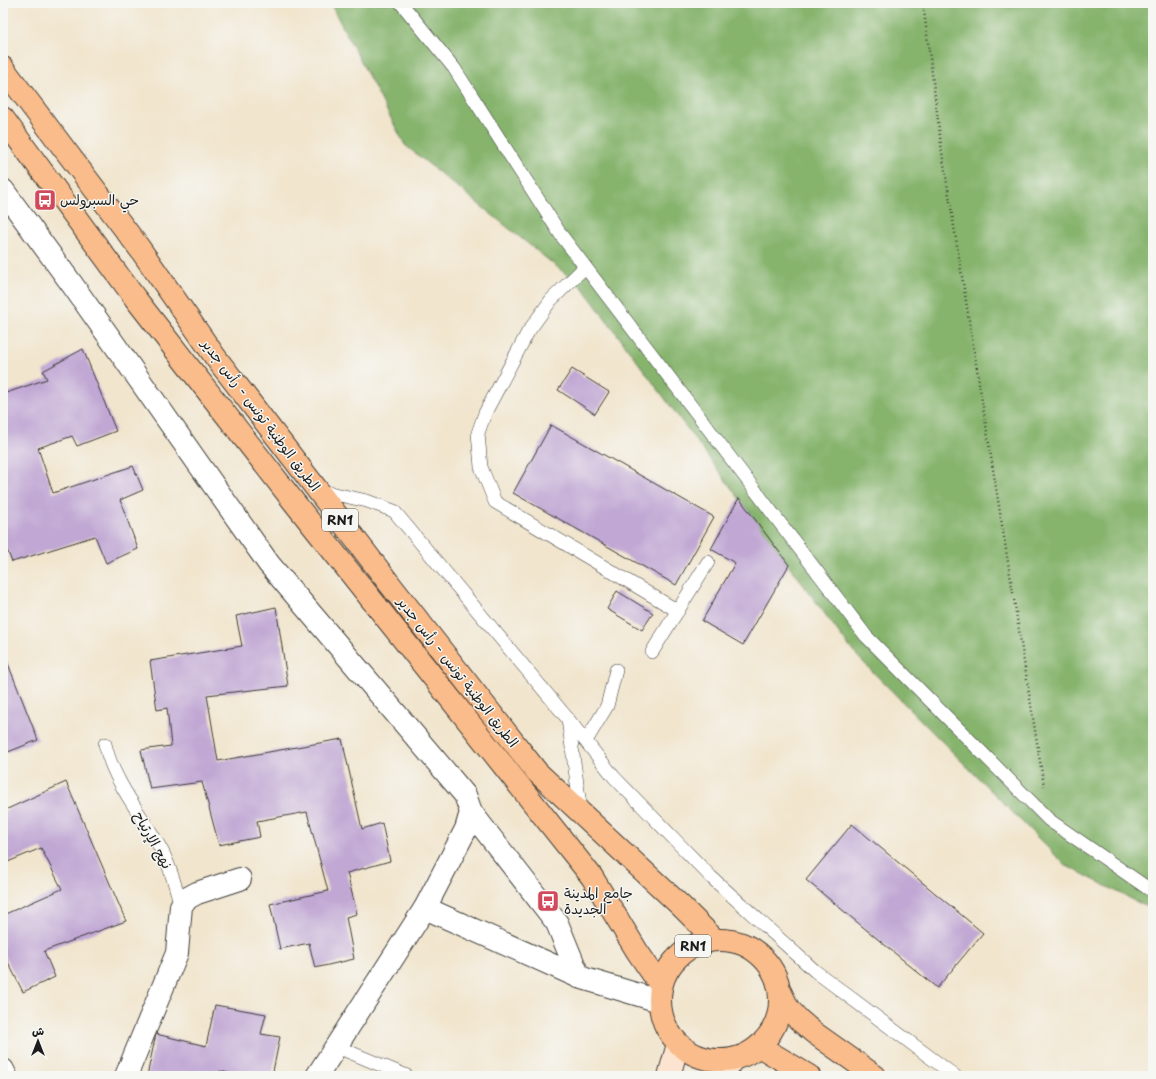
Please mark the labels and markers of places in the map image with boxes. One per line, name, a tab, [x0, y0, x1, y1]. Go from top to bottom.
bus stop icon: حي السبرولس	[32, 187, 58, 213]
place label: حي السبرولس	[60, 189, 139, 213]
place label: جامع المدينة الجديدة	[564, 882, 633, 919]
bus stop icon: جامع المدينة الجديدة	[535, 888, 561, 914]

